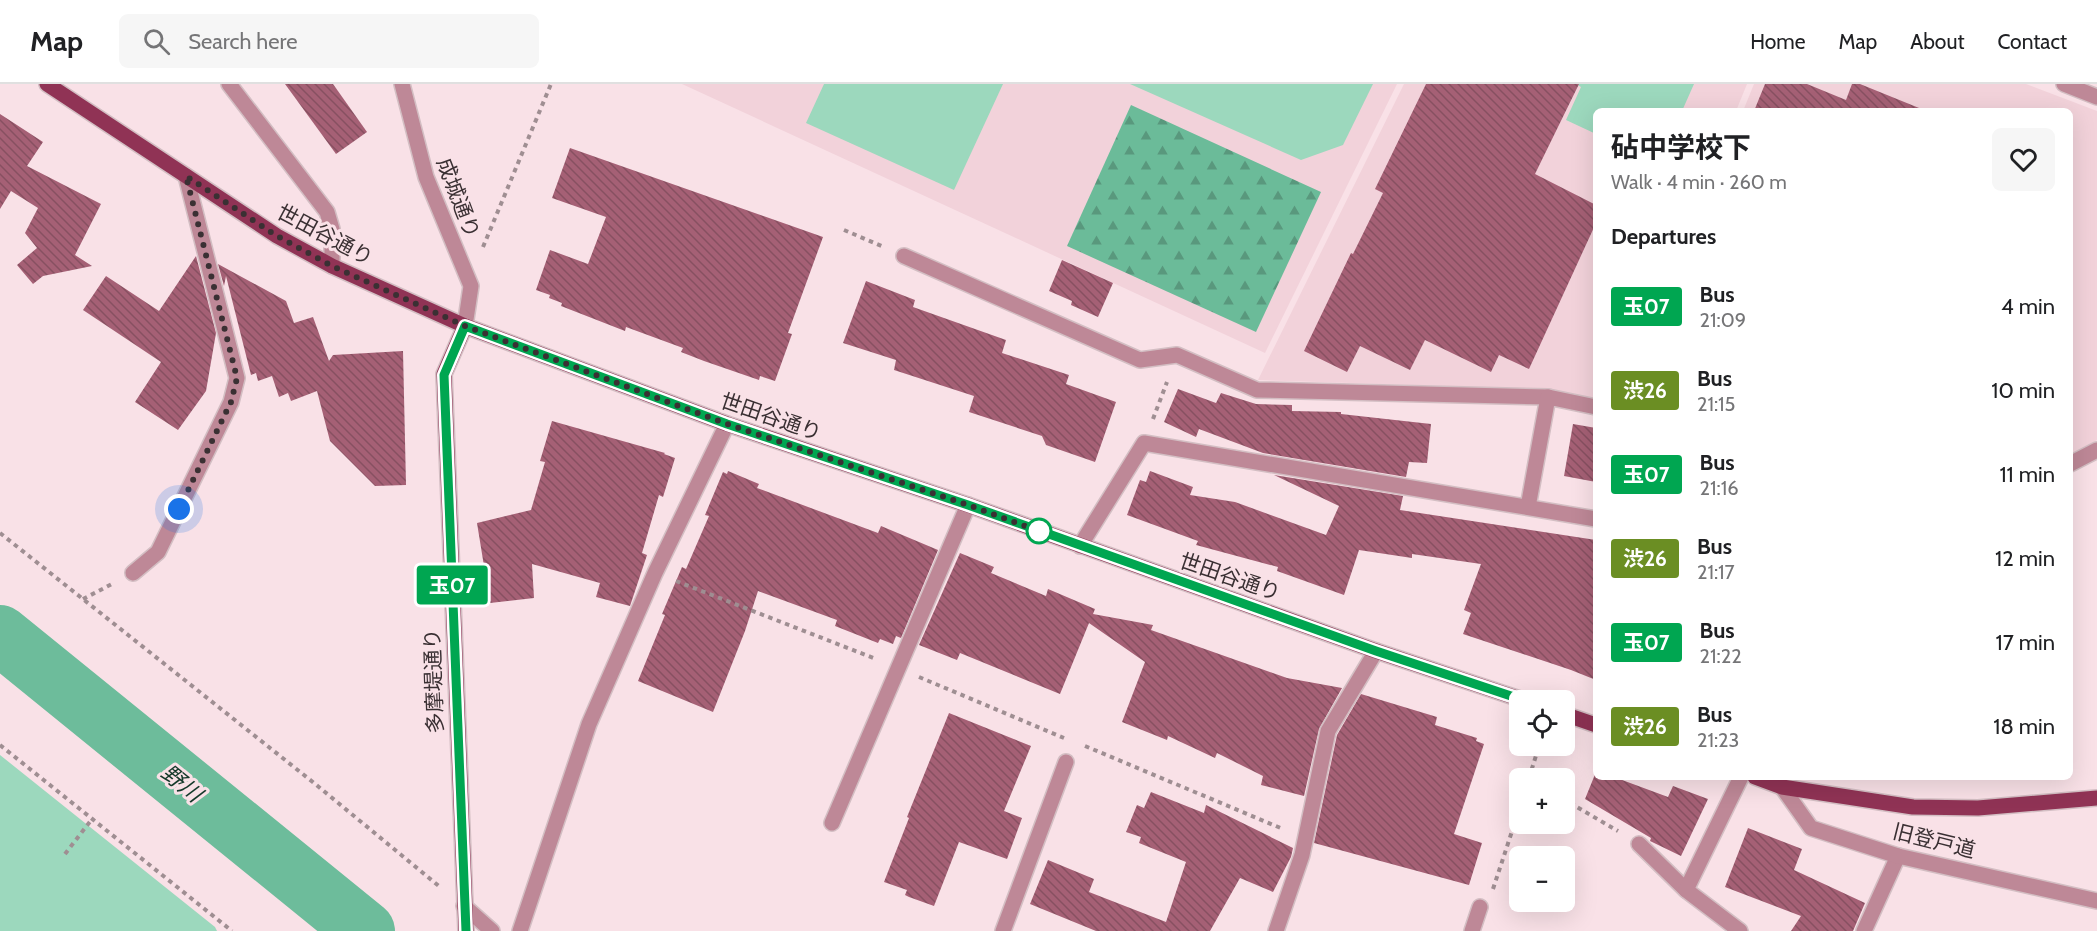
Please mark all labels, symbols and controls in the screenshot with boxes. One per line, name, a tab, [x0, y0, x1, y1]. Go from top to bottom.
search box	[119, 14, 539, 68]
text: Map	[30, 24, 83, 58]
icon: search	[140, 25, 173, 58]
text: Search here	[188, 28, 297, 55]
text: Home	[1750, 29, 1806, 54]
text: Map	[1839, 29, 1877, 54]
text: About	[1910, 29, 1964, 54]
text: Contact	[1997, 29, 2067, 54]
button: heart	[1992, 128, 2055, 191]
text: 砧中学校下	[1611, 130, 1751, 164]
street label: 成城通り	[432, 154, 485, 242]
text: Walk · 4 min · 260 m	[1611, 170, 1787, 194]
street label: 世田谷通り	[273, 199, 377, 270]
text: Departures	[1611, 223, 1716, 250]
text: Bus	[1700, 281, 1735, 308]
text: 4 min	[2001, 293, 2055, 320]
text: 玉07	[1623, 294, 1670, 319]
text: 21:09	[1700, 308, 1746, 332]
text: Bus	[1697, 365, 1732, 392]
text: 10 min	[1991, 377, 2055, 404]
text: 渋26	[1623, 378, 1667, 403]
street label: 世田谷通り	[717, 388, 825, 445]
text: 21:15	[1697, 392, 1735, 416]
text: Bus	[1700, 449, 1735, 476]
text: 11 min	[1999, 461, 2055, 488]
text: 玉07	[1623, 462, 1670, 487]
text: 21:16	[1700, 476, 1739, 500]
your location	[164, 494, 194, 524]
unlabelled marker	[1026, 518, 1052, 544]
text: Bus	[1697, 533, 1732, 560]
text: 12 min	[1995, 545, 2055, 572]
text: 渋26	[1623, 546, 1667, 571]
street label: 世田谷通り	[1176, 548, 1284, 605]
text: 21:17	[1697, 560, 1735, 584]
line badge: 玉07	[418, 566, 486, 604]
text: 玉07	[429, 573, 475, 598]
text: Bus	[1700, 617, 1735, 644]
street label: 多摩堤通り	[419, 628, 448, 734]
text: 17 min	[1996, 629, 2055, 656]
text: 玉07	[1623, 630, 1670, 655]
text: 21:22	[1700, 644, 1742, 668]
map controls	[1509, 690, 1575, 912]
button: locate	[1509, 690, 1575, 756]
text: Bus	[1697, 701, 1732, 728]
text: 18 min	[1993, 713, 2055, 740]
text: 渋26	[1623, 714, 1667, 739]
text: 21:23	[1697, 728, 1739, 752]
water label: 野川	[156, 759, 209, 809]
button: +	[1509, 768, 1575, 834]
street label: 旧登戸道	[1890, 818, 1978, 863]
button: −	[1509, 846, 1575, 912]

